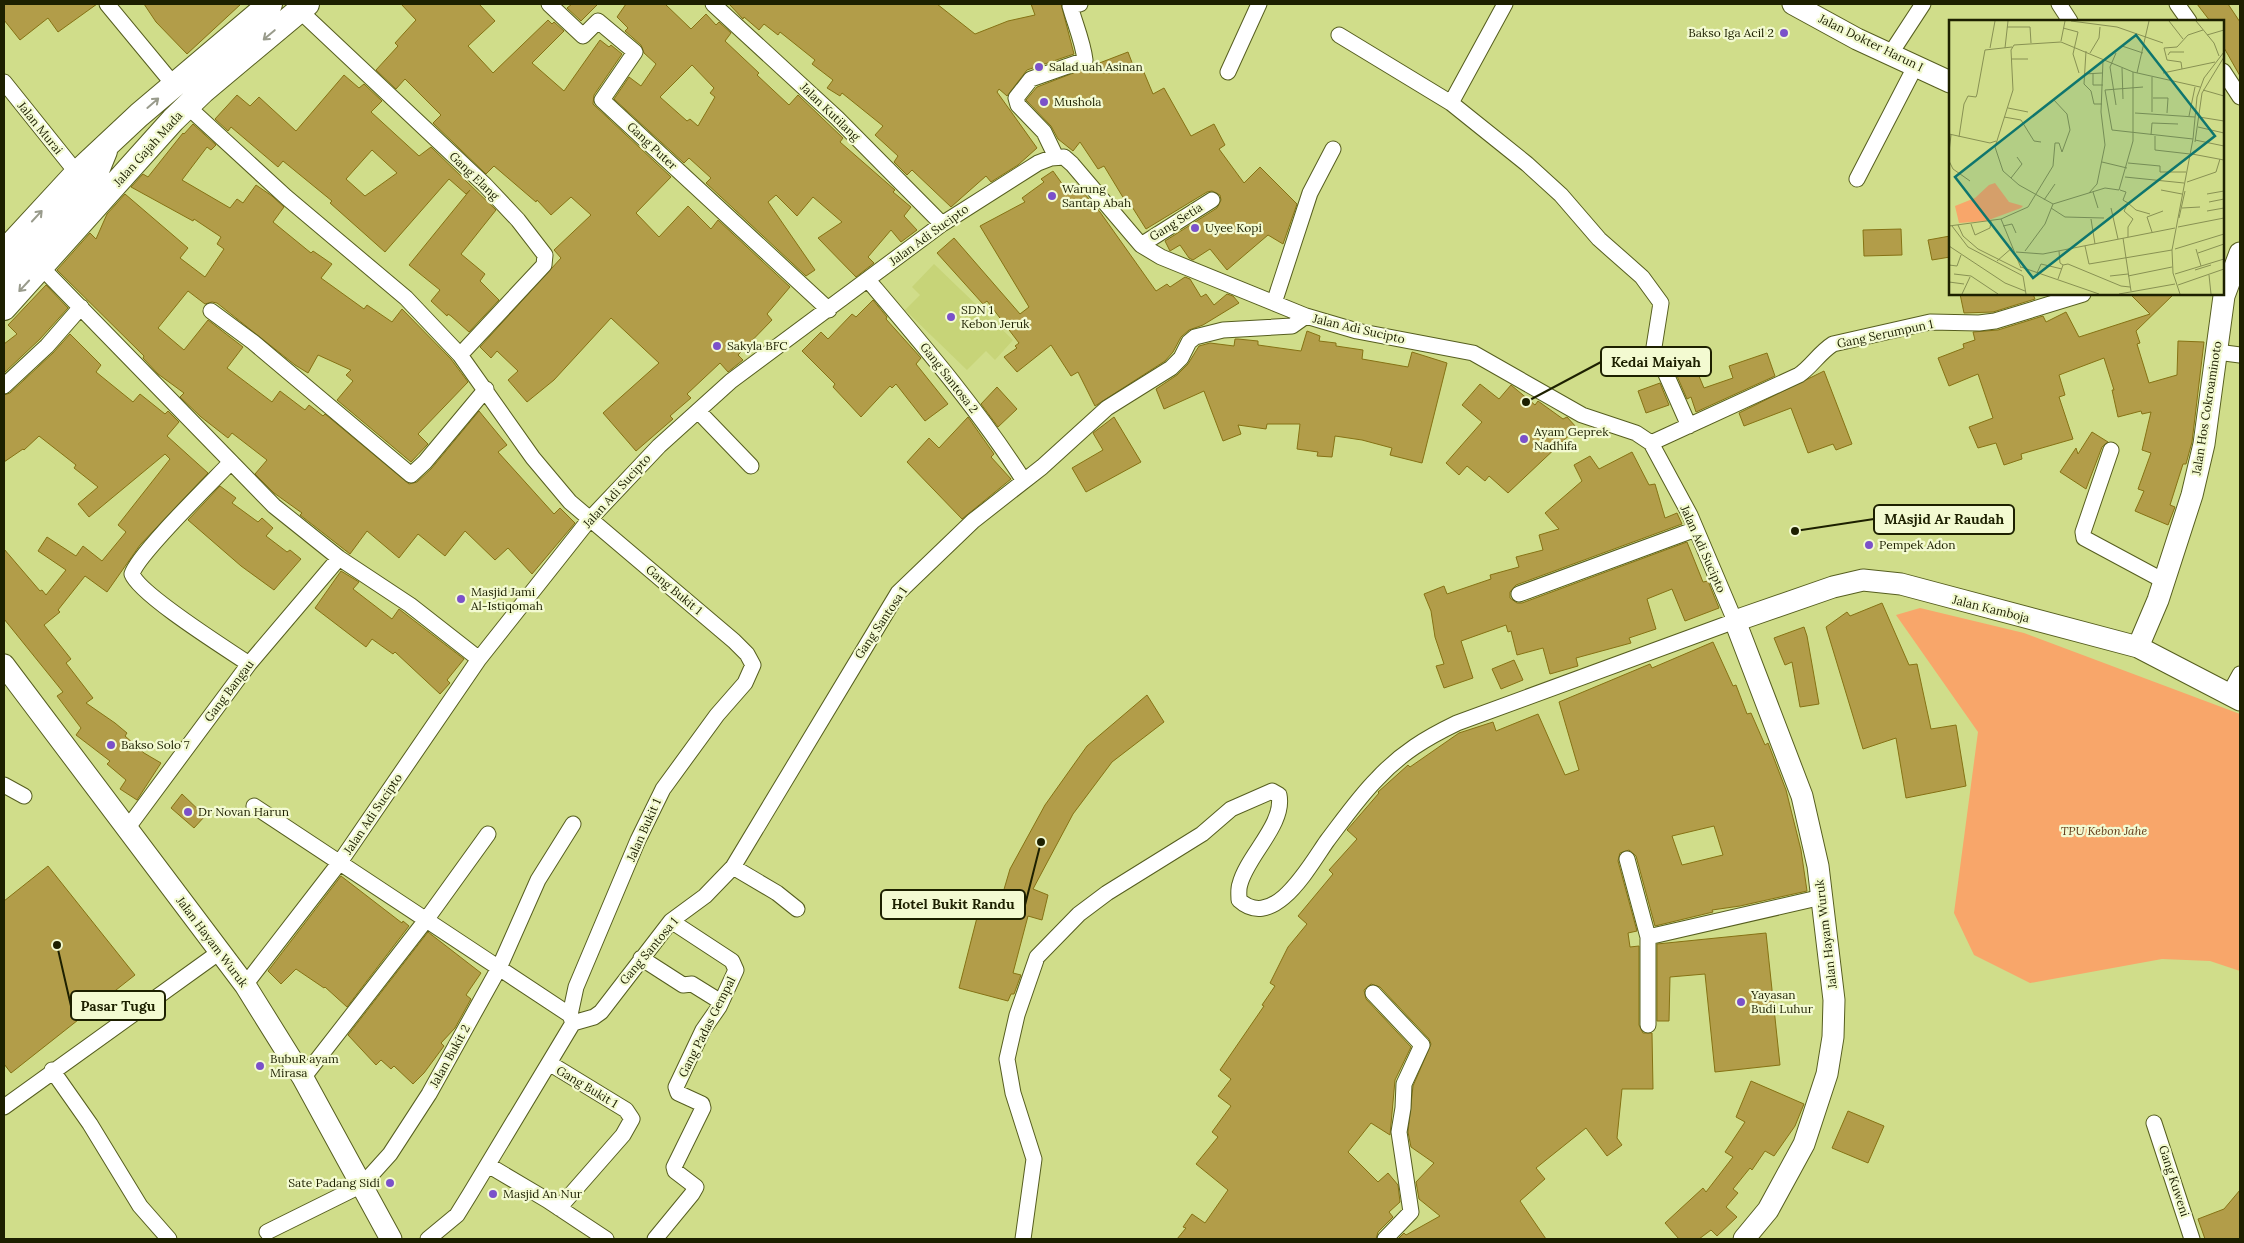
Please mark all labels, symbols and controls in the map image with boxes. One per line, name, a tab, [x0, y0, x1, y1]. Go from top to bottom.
street label: Jalan Dokter Harun I	[1816, 10, 1926, 74]
inset map	[1949, 20, 2224, 295]
place label: Bakso Iga Acil 2	[1688, 25, 1774, 40]
marker: Bakso Iga Acil 2	[1778, 27, 1790, 39]
one-way arrow	[263, 29, 276, 41]
place label: Salad uah Asinan	[1049, 59, 1143, 74]
marker: Salad uah Asinan	[1033, 61, 1045, 73]
street label: Jalan Kutilang	[797, 79, 864, 144]
place label: Mushola	[1054, 94, 1101, 109]
marker: Mushola	[1038, 96, 1050, 108]
street label: Jalan Murai	[14, 98, 66, 157]
one-way arrow	[146, 98, 159, 109]
street label: Jalan Gajah Mada	[109, 108, 185, 190]
street label: Gang Puter	[624, 119, 681, 173]
street label: Gang Elang	[446, 148, 503, 203]
place label: Warung Santap Abah	[1062, 181, 1131, 210]
marker: Warung Santap Abah	[1046, 190, 1058, 202]
street label: Gang Setia	[1146, 199, 1205, 244]
street label: Jalan Adi Sucipto	[885, 201, 971, 269]
one-way arrow	[31, 210, 43, 223]
place label: Uyee Kopi	[1205, 220, 1262, 235]
marker: Uyee Kopi	[1189, 222, 1201, 234]
one-way arrow	[18, 280, 30, 293]
place label: SDN 1 Kebon Jeruk	[961, 302, 1030, 331]
street label: Jalan Adi Sucipto	[1311, 310, 1407, 346]
marker: SDN 1 Kebon Jeruk	[945, 311, 957, 323]
street label: Gang Serumpun 1	[1835, 316, 1934, 351]
place label: Sakyla BFC	[727, 338, 788, 353]
street label: Gang Santosa 2	[917, 339, 982, 416]
marker: Sakyla BFC	[711, 340, 723, 352]
street label: Jalan Hos Cokroaminoto	[2188, 340, 2225, 477]
callout: Kedai Maiyah	[1601, 347, 1711, 376]
text: Kedai Maiyah	[1611, 353, 1701, 371]
place label: Ayam Geprek Nadhifa	[1533, 424, 1609, 453]
marker: Ayam Geprek Nadhifa	[1518, 433, 1530, 445]
street label: Jalan Adi Sucipto	[579, 451, 654, 531]
street label: Jalan Adi Sucipto	[1677, 502, 1729, 595]
callout: MAsjid Ar Raudah	[1874, 505, 2014, 534]
text: MAsjid Ar Raudah	[1884, 510, 2004, 528]
place label: Pempek Adon	[1879, 537, 1956, 552]
marker: Pempek Adon	[1863, 539, 1875, 551]
street label: Gang Bukit 1	[643, 562, 706, 618]
place label: Masjid Jami Al-Istiqomah	[470, 584, 543, 613]
street label: Gang Santosa 1	[851, 584, 910, 662]
street label: Jalan Kamboja	[1950, 591, 2031, 625]
marker: Masjid Jami Al-Istiqomah	[455, 593, 467, 605]
street label: Gang Bangau	[201, 657, 257, 724]
place label: Bakso Solo 7	[121, 737, 190, 752]
marker: Bakso Solo 7	[105, 739, 117, 751]
street label: Jalan Adi Sucipto	[340, 771, 405, 858]
street label: Jalan Bukit 1	[623, 796, 664, 864]
place label: Dr Novan Harun	[198, 804, 289, 819]
marker: Dr Novan Harun	[182, 806, 194, 818]
park label: TPU Kebon Jahe	[2061, 823, 2148, 838]
street label: Jalan Hayam Wuruk	[1811, 878, 1840, 990]
callout: Hotel Bukit Randu	[881, 890, 1025, 919]
street label: Jalan Hayam Wuruk	[173, 893, 252, 990]
text: Hotel Bukit Randu	[891, 895, 1015, 913]
street label: Gang Santosa 1	[616, 914, 681, 987]
street label: Gang Padas Gempal	[675, 974, 738, 1080]
place label: Yayasan Budi Luhur	[1750, 987, 1814, 1016]
callout: Pasar Tugu	[71, 991, 165, 1020]
marker: Yayasan Budi Luhur	[1735, 996, 1747, 1008]
text: Pasar Tugu	[81, 997, 156, 1015]
street label: Jalan Bukit 2	[426, 1022, 473, 1091]
place label: BubuR ayam Mirasa	[270, 1051, 339, 1080]
marker: BubuR ayam Mirasa	[254, 1060, 266, 1072]
street label: Gang Bukit 1	[554, 1062, 621, 1111]
street label: Gang Kuweni	[2156, 1143, 2193, 1218]
place label: Sate Padang Sidi	[288, 1175, 380, 1190]
marker: Sate Padang Sidi	[384, 1177, 396, 1189]
place label: Masjid An Nur	[503, 1186, 583, 1201]
marker: Masjid An Nur	[487, 1188, 499, 1200]

